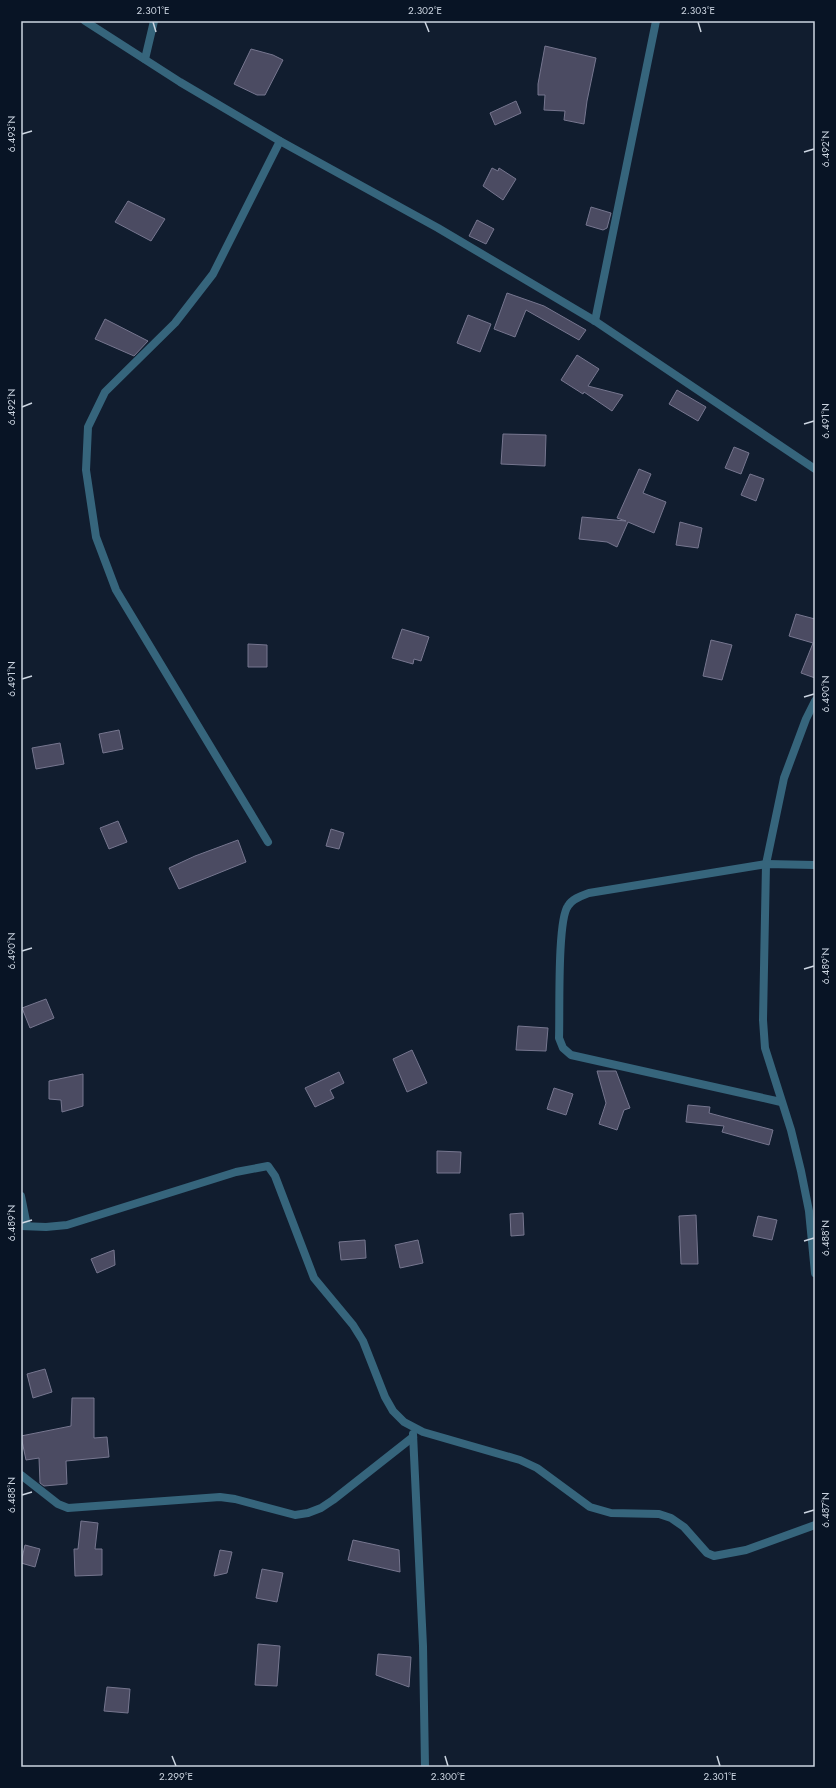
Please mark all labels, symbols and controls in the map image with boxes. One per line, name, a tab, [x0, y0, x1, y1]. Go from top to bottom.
text: 2.301°E	[137, 3, 169, 18]
text: 2.302°E	[408, 3, 442, 18]
text: 2.303°E	[681, 3, 715, 18]
text: 6.493°N	[4, 116, 19, 152]
text: 6.492°N	[818, 131, 833, 167]
text: 6.492°N	[4, 389, 19, 425]
text: 6.491°N	[818, 403, 833, 439]
text: 6.491°N	[4, 661, 19, 697]
text: 6.490°N	[818, 676, 833, 712]
text: 6.490°N	[4, 933, 19, 969]
text: 6.489°N	[818, 948, 833, 984]
text: 6.489°N	[4, 1205, 19, 1241]
text: 6.488°N	[818, 1220, 833, 1256]
text: 6.488°N	[4, 1477, 19, 1513]
text: 6.487°N	[818, 1492, 833, 1528]
text: 2.299°E	[159, 1769, 193, 1784]
text: 2.300°E	[431, 1769, 465, 1784]
text: 2.301°E	[704, 1769, 736, 1784]

